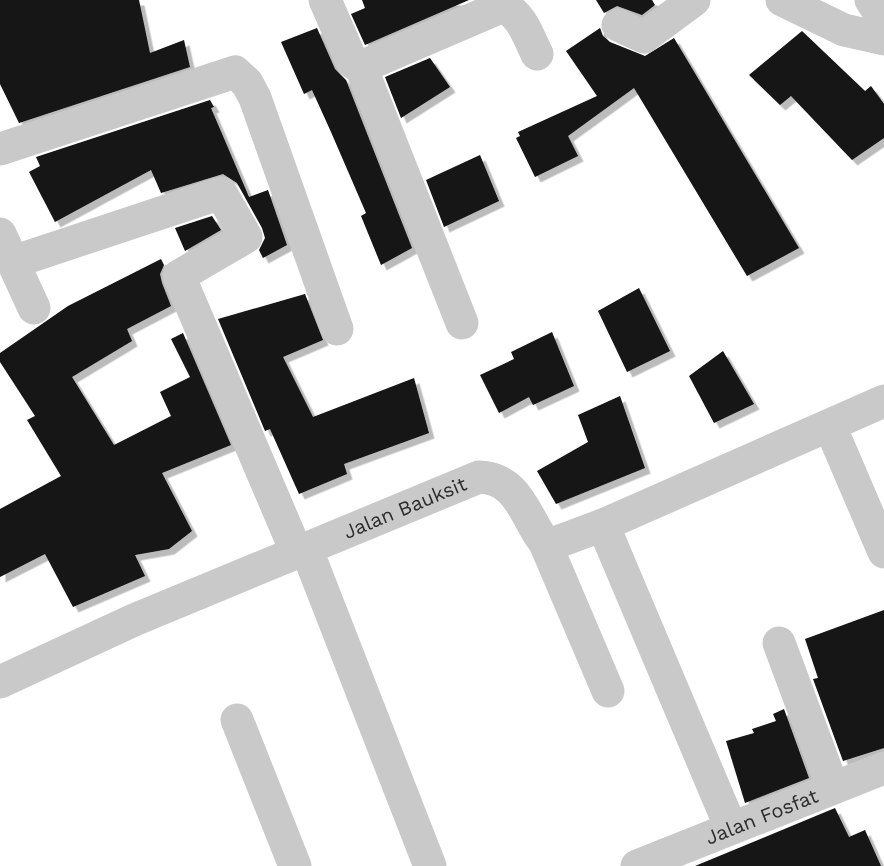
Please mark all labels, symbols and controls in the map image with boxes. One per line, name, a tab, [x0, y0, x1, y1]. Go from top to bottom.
street label: Jalan Bauksit	[340, 471, 471, 544]
street label: Jalan Fosfat	[702, 783, 822, 850]

